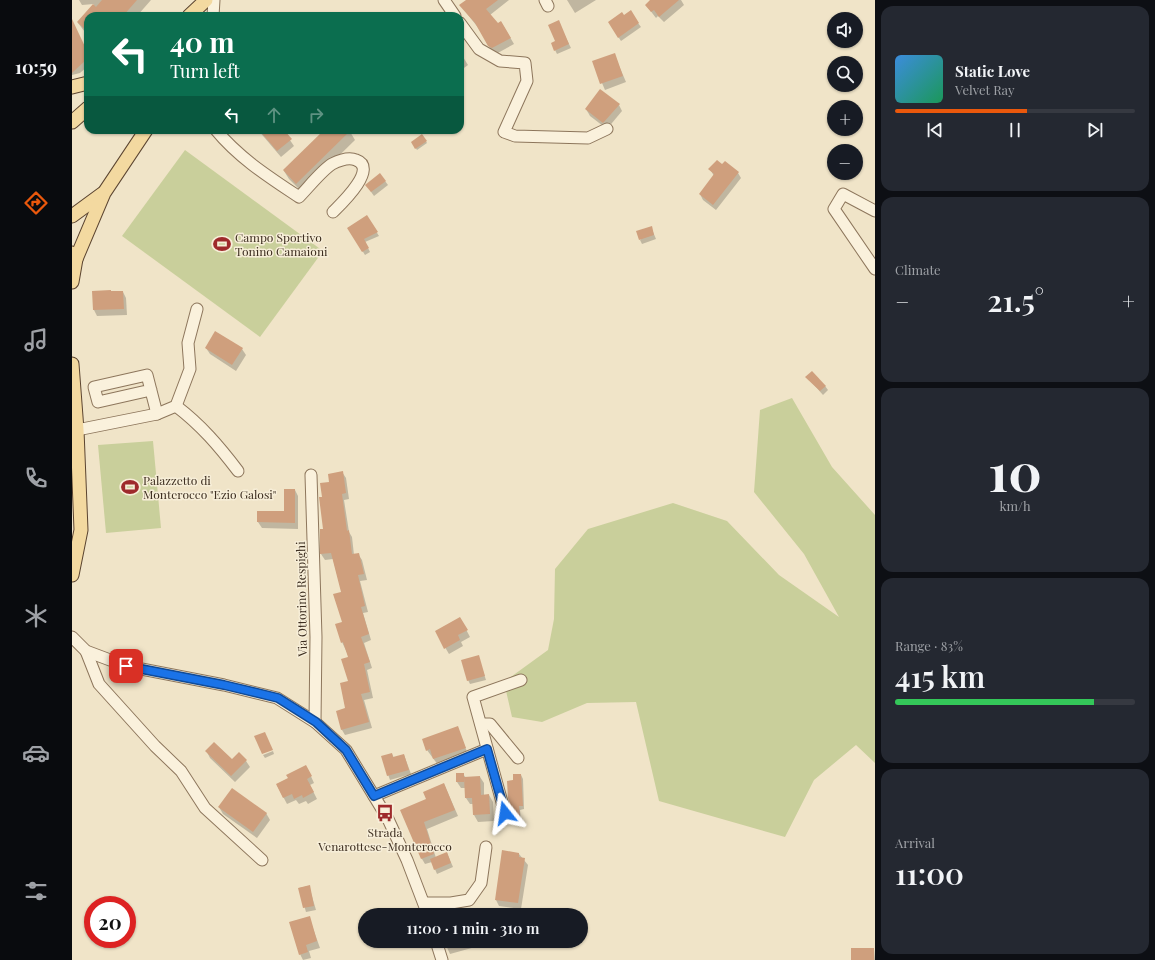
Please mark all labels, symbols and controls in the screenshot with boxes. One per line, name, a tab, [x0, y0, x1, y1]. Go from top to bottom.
map controls	[827, 12, 863, 180]
button: sound	[827, 12, 863, 48]
text: 40 m	[170, 23, 235, 60]
icon: left	[104, 28, 156, 80]
text: 10:59	[15, 55, 57, 79]
button: search	[827, 56, 863, 92]
text: Turn left	[170, 59, 240, 83]
text: Static Love	[955, 61, 1030, 81]
text: Velvet Ray	[955, 81, 1015, 98]
button: +	[827, 100, 863, 136]
icon: left	[221, 104, 243, 126]
icon: ahead	[263, 104, 285, 126]
icon: right	[305, 104, 327, 126]
icon: previous	[924, 119, 946, 141]
icon: pause	[1004, 119, 1026, 141]
icon: next	[1084, 119, 1106, 141]
button: −	[827, 144, 863, 180]
icon: directions	[22, 189, 50, 217]
place label: Campo Sportivo Tonino Camaioni	[235, 229, 328, 259]
sports icon: Campo Sportivo Tonino Camaioni	[212, 234, 232, 254]
text: Climate	[895, 261, 941, 278]
text: 21.5°	[987, 280, 1044, 320]
text: −	[895, 286, 909, 316]
text: +	[1122, 286, 1135, 316]
icon: music	[22, 326, 50, 354]
text: 10	[988, 436, 1042, 505]
icon: phone	[22, 464, 50, 492]
place label: Palazzetto di Monterocco "Ezio Galosi"	[143, 472, 276, 502]
sports icon: Palazzetto di Monterocco "Ezio Galosi"	[120, 477, 140, 497]
text: km/h	[999, 497, 1031, 514]
street label: Via Ottorino Respighi	[292, 541, 310, 658]
icon: climate	[22, 602, 50, 630]
text: Range · 83%	[895, 637, 963, 654]
pin	[109, 649, 143, 683]
icon: arrive	[115, 655, 137, 677]
text: 415 km	[895, 656, 985, 696]
icon: car	[22, 739, 50, 767]
position arrow	[484, 792, 526, 834]
bus stop icon: Strada Venarottese-Monterocco	[375, 803, 395, 823]
place label: Strada Venarottese-Monterocco	[317, 824, 452, 854]
text: Arrival	[895, 834, 935, 851]
text: 11:00	[895, 853, 964, 893]
icon: filters	[22, 877, 50, 905]
speed limit sign: 20	[84, 896, 136, 948]
text: 11:00 · 1 min · 310 m	[407, 918, 539, 938]

